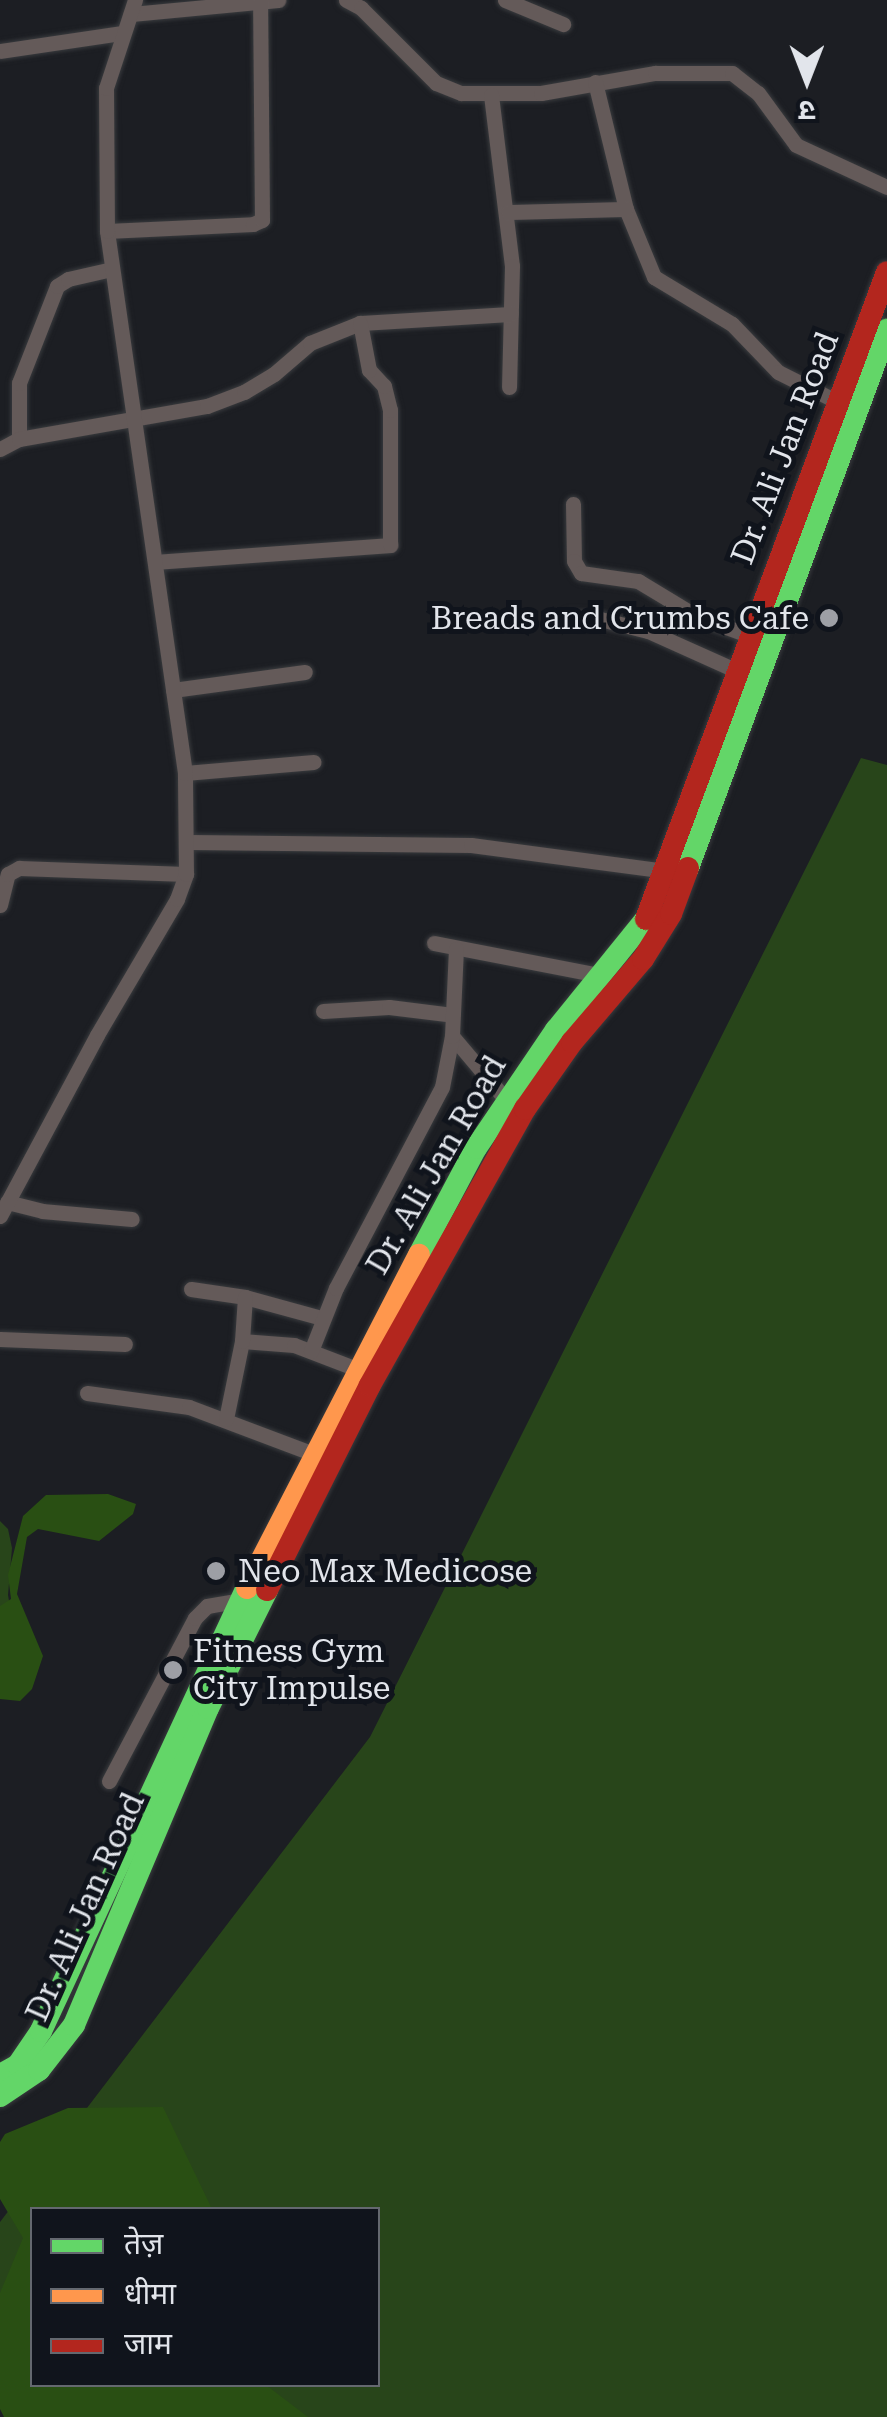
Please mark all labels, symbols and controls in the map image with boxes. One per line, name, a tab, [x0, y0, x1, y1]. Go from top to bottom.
north arrow	[757, 30, 857, 130]
text: उ	[799, 94, 815, 127]
street label: Dr. Ali Jan Road	[723, 326, 847, 570]
place label: Breads and Crumbs Cafe	[431, 599, 809, 637]
marker: Breads and Crumbs Cafe	[818, 607, 840, 629]
street label: Dr. Ali Jan Road	[358, 1049, 514, 1281]
place label: Neo Max Medicose	[238, 1552, 532, 1590]
marker: Neo Max Medicose	[203, 1558, 229, 1584]
place label: Fitness Gym City Impulse	[193, 1633, 390, 1708]
marker: Fitness Gym City Impulse	[162, 1659, 184, 1681]
street label: Dr. Ali Jan Road	[17, 1787, 153, 2027]
legend	[30, 2207, 380, 2387]
text: तेज़	[124, 2226, 163, 2261]
text: धीमा	[124, 2276, 176, 2311]
text: जाम	[124, 2326, 172, 2361]

